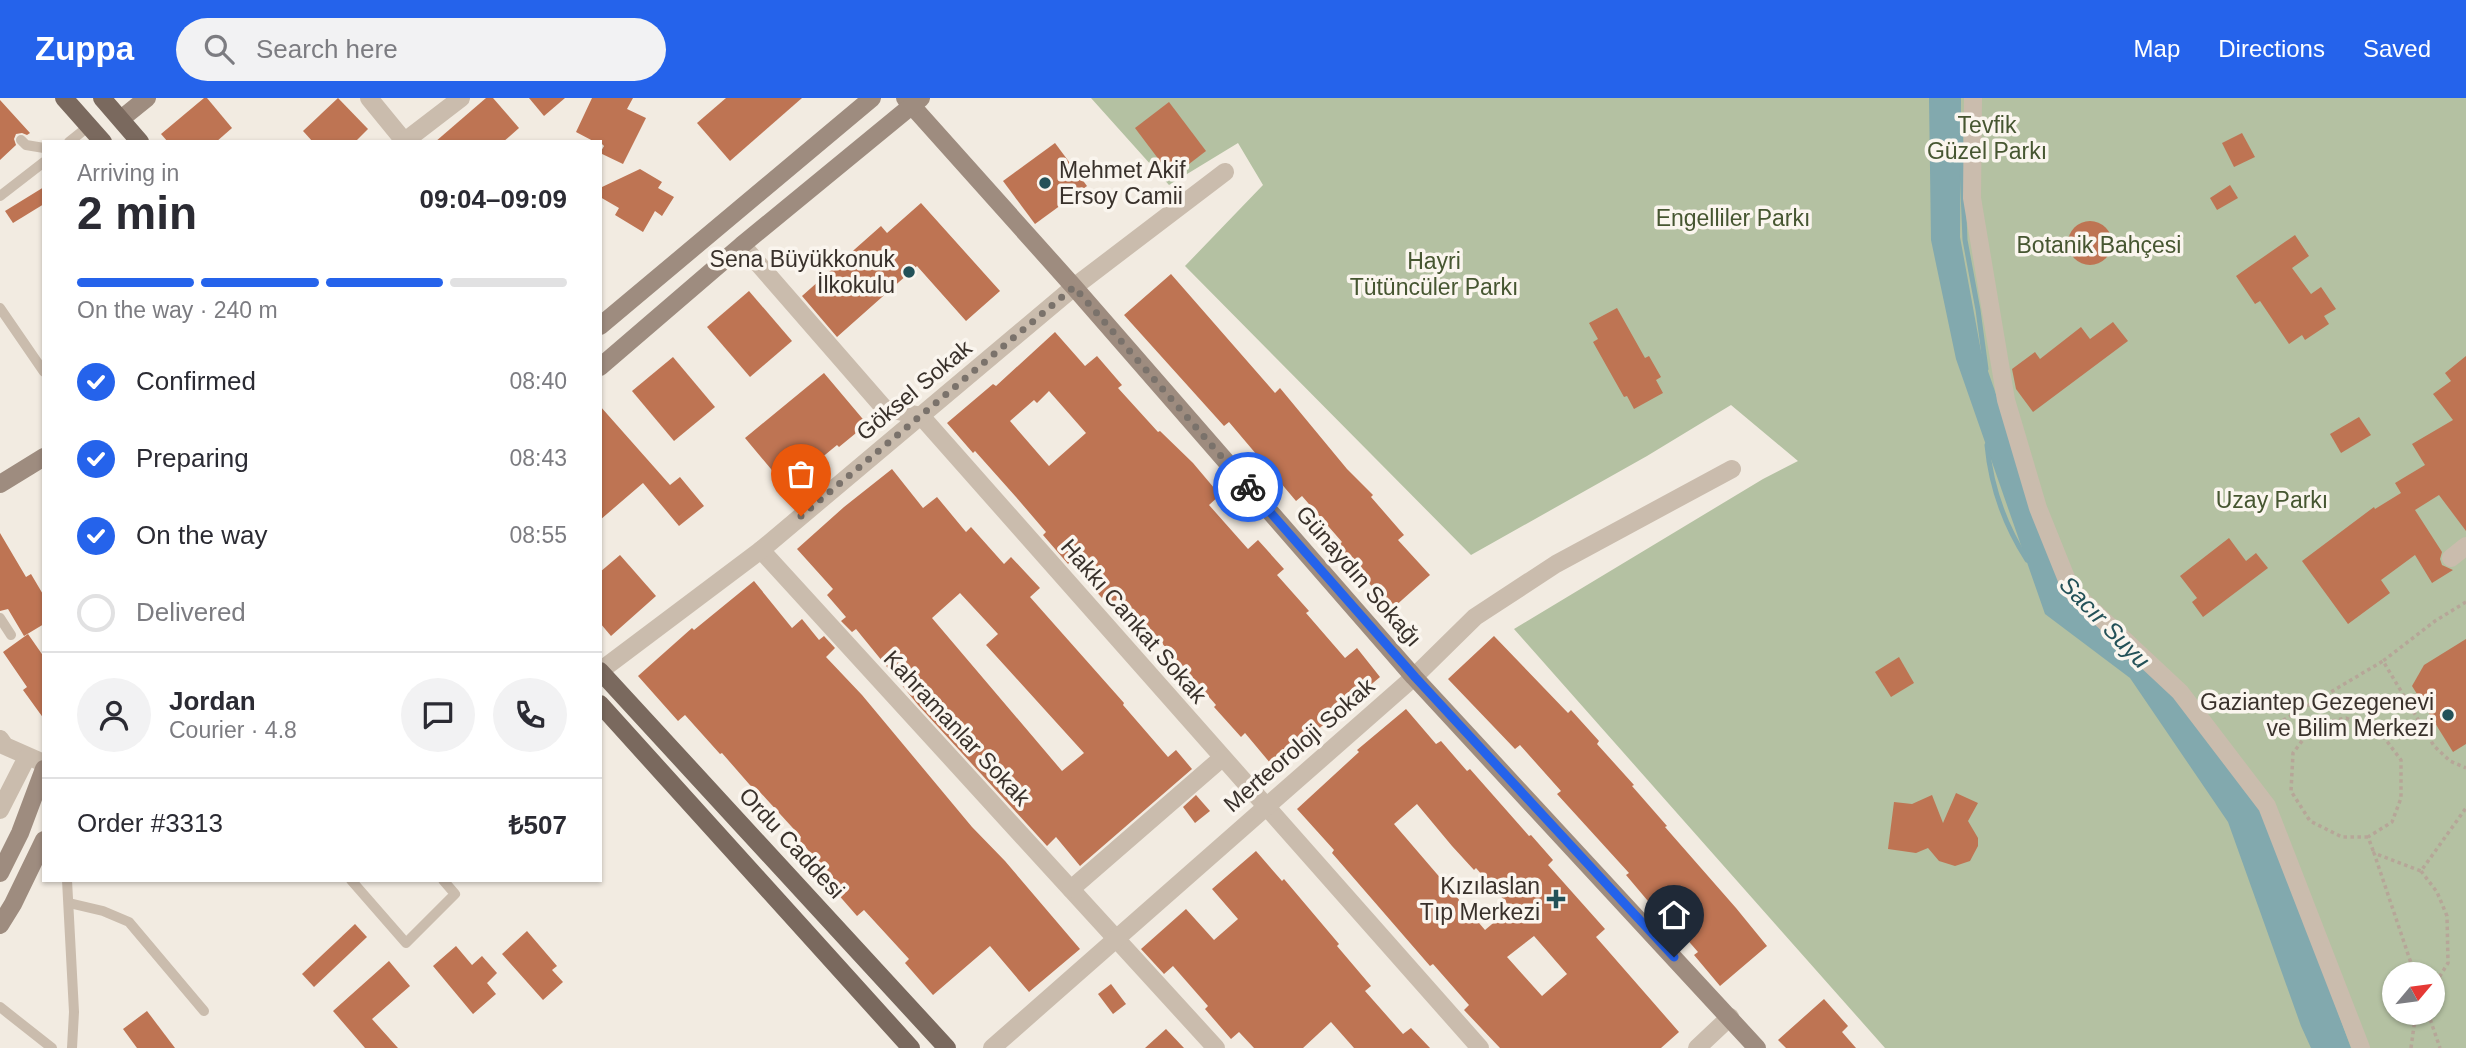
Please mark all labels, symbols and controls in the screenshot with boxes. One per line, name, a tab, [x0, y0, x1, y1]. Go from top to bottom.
search box	[176, 18, 666, 81]
text: Zuppa	[35, 30, 134, 67]
icon: search	[200, 30, 238, 68]
text: Search here	[256, 34, 398, 64]
text: Map	[2134, 35, 2180, 62]
text: Directions	[2218, 35, 2325, 62]
text: Saved	[2363, 35, 2431, 62]
park label: Tevfik Güzel Parkı	[1927, 112, 2047, 164]
place label: Mehmet Akif Ersoy Camii	[1059, 157, 1186, 209]
text: Arriving in	[77, 160, 179, 186]
marker: Mehmet Akif Ersoy Camii	[1037, 175, 1053, 191]
text: 09:04–09:09	[420, 184, 567, 214]
text: 2 min	[77, 187, 197, 239]
park label: Engelliler Parkı	[1656, 205, 1810, 231]
park label: Botanik Bahçesi	[2017, 232, 2181, 258]
place label: Sena Büyükkonuk İlkokulu	[710, 246, 895, 298]
park label: Hayri Tütüncüler Parkı	[1350, 248, 1518, 300]
marker: Sena Büyükkonuk İlkokulu	[901, 264, 917, 280]
text: On the way · 240 m	[77, 297, 278, 323]
street label: Göksel Sokak	[851, 334, 977, 446]
icon: check	[77, 363, 115, 401]
text: Confirmed	[136, 366, 256, 396]
text: 08:40	[509, 368, 567, 394]
icon: check	[77, 440, 115, 478]
text: Preparing	[136, 443, 249, 473]
pin	[771, 444, 831, 516]
text: 08:43	[509, 445, 567, 471]
courier	[1213, 452, 1283, 522]
icon: bag	[782, 455, 820, 493]
icon: bike	[1229, 468, 1267, 506]
park label: Uzay Parkı	[2216, 487, 2328, 513]
street label: Günaydın Sokağı	[1291, 500, 1427, 652]
icon: check	[77, 517, 115, 555]
text: On the way	[136, 520, 268, 550]
text: 08:55	[509, 522, 567, 548]
street label: Hakkı Cankat Sokak	[1056, 534, 1212, 709]
water label: Sacır Suyu	[2055, 570, 2155, 674]
text: Delivered	[136, 597, 246, 627]
street label: Kahramanlar Sokak	[879, 645, 1036, 811]
street label: Merteoroloji Sokak	[1219, 672, 1380, 817]
button: person	[77, 678, 151, 752]
button: chat	[401, 678, 475, 752]
button: phone	[493, 678, 567, 752]
text: Jordan	[169, 686, 256, 716]
place label: Gaziantep Gezegenevi ve Bilim Merkezi	[2200, 689, 2434, 741]
marker: Gaziantep Gezegenevi ve Bilim Merkezi	[2440, 707, 2456, 723]
text: Courier · 4.8	[169, 717, 297, 743]
street label: Ordu Caddesi	[734, 782, 850, 904]
text: Order #3313	[77, 808, 223, 838]
text: ₺507	[509, 810, 567, 840]
place label: Kızılaslan Tıp Merkezi	[1420, 873, 1540, 925]
pin	[1644, 885, 1704, 957]
marker: Kızılaslan Tıp Merkezi	[1546, 889, 1566, 909]
icon: home	[1655, 896, 1693, 934]
north arrow	[2382, 962, 2445, 1026]
map controls	[2382, 962, 2445, 1025]

